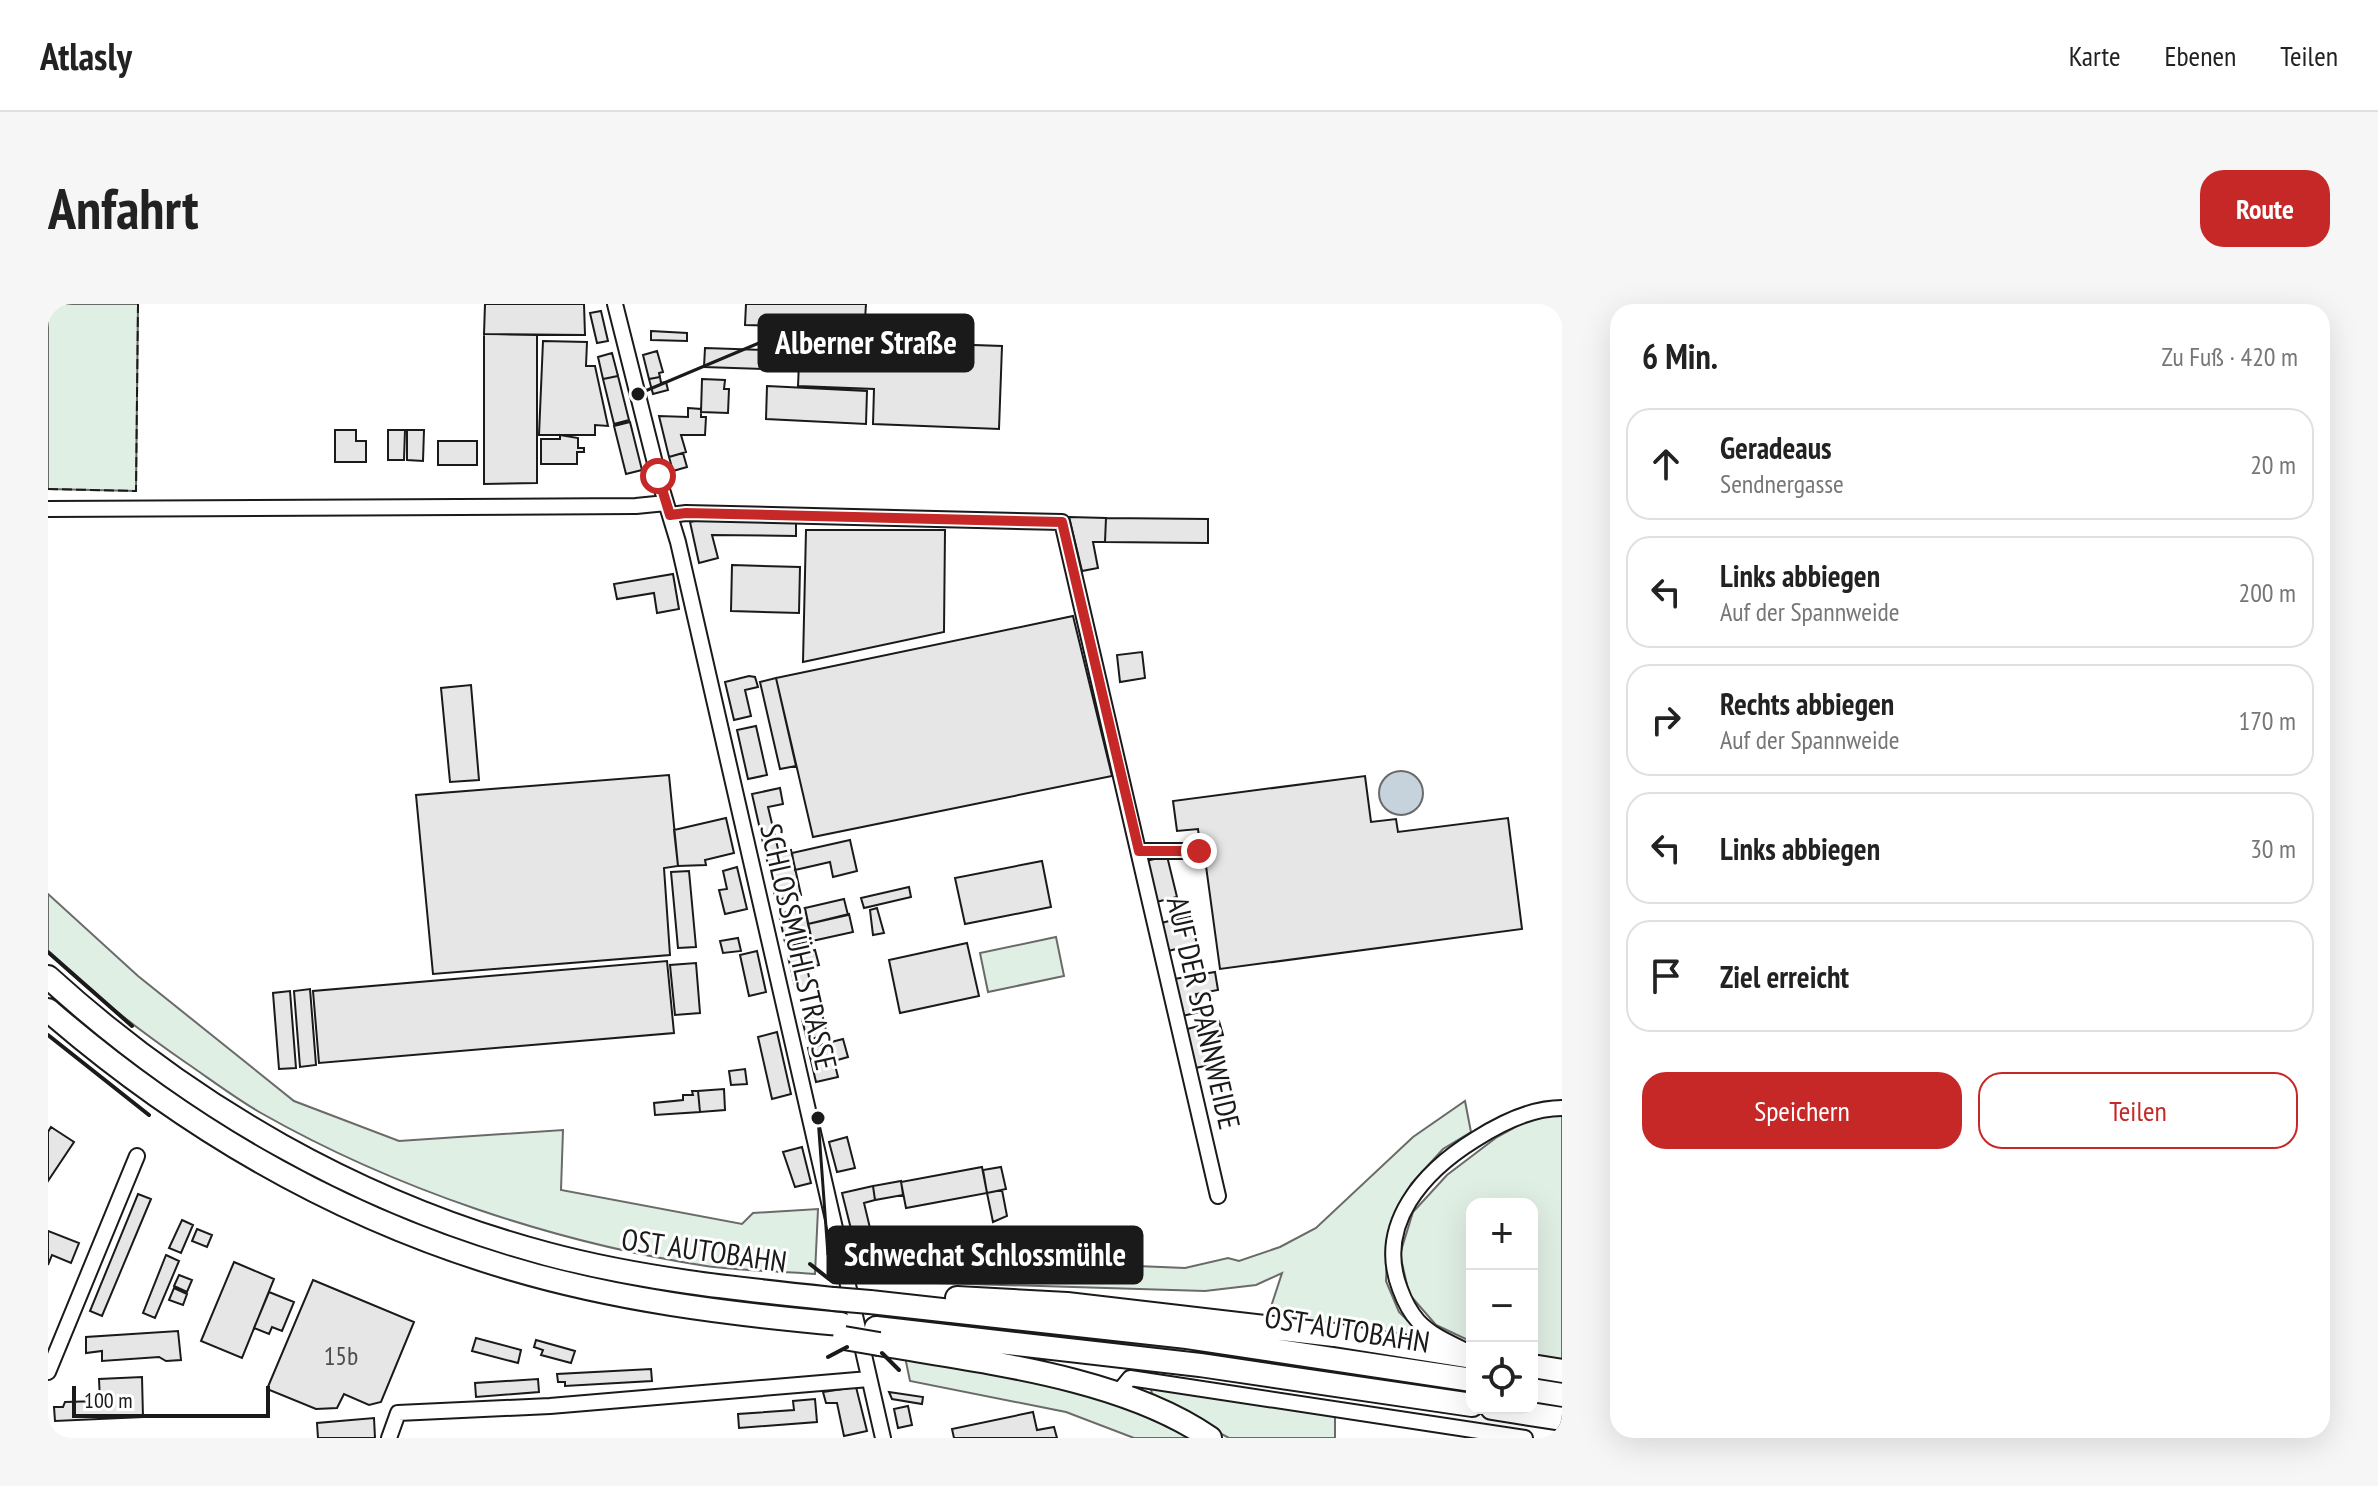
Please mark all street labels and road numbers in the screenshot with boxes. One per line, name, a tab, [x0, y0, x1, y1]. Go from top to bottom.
street label: SCHLOSSMÜHLSTRASSE	[752, 820, 847, 1074]
street label: AUF DER SPANNWEIDE	[1159, 892, 1250, 1133]
street label: OST AUTOBAHN	[619, 1219, 789, 1280]
street label: OST AUTOBAHN	[1262, 1296, 1432, 1361]

